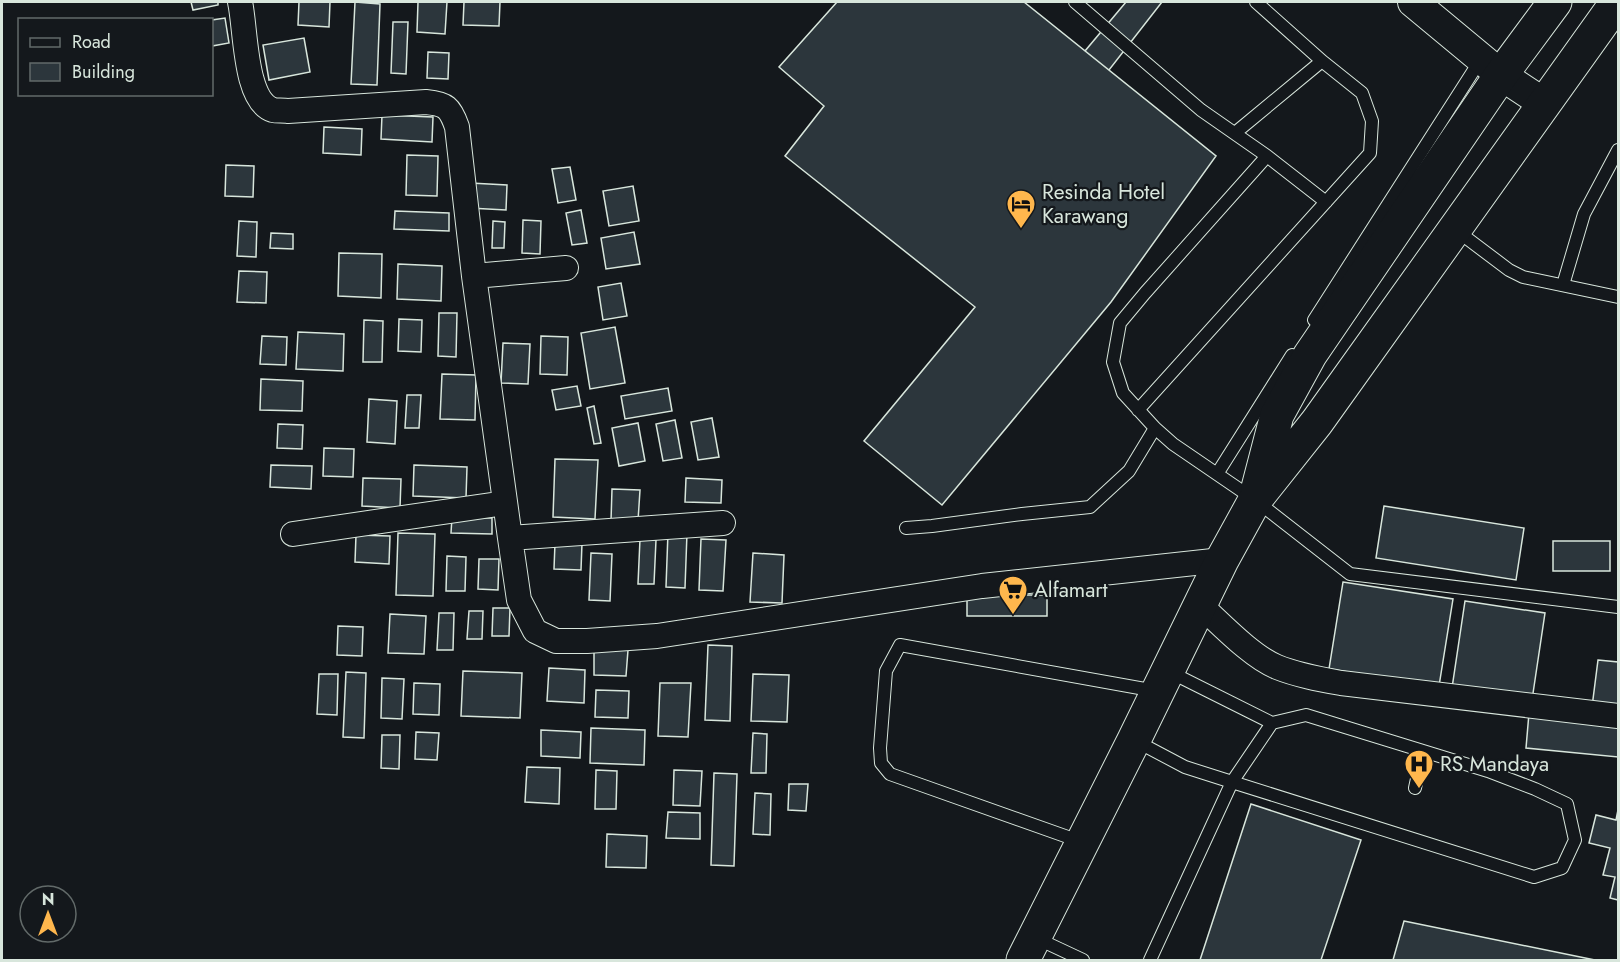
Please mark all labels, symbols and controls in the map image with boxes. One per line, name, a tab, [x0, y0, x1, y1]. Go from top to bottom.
legend	[18, 18, 213, 96]
text: Road	[72, 29, 111, 55]
text: Building	[72, 59, 135, 85]
place label: Resinda Hotel Karawang	[1042, 177, 1165, 231]
hotel icon: Resinda Hotel Karawang	[1005, 188, 1037, 230]
supermarket icon: Alfamart	[997, 574, 1029, 616]
place label: Alfamart	[1034, 575, 1108, 605]
hospital icon: RS Mandaya	[1403, 748, 1435, 790]
place label: RS Mandaya	[1440, 749, 1549, 779]
north arrow	[18, 884, 78, 944]
text: N	[42, 888, 54, 911]

